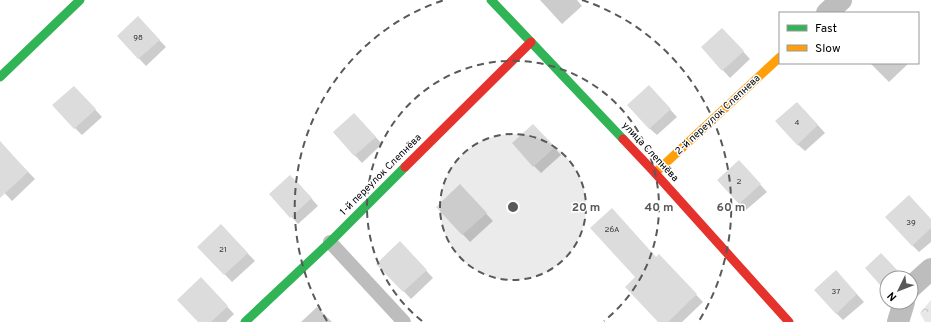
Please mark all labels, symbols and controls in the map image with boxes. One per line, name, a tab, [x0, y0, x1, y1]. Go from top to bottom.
legend	[779, 12, 919, 64]
text: Fast	[815, 21, 837, 37]
house number: 98	[133, 33, 143, 43]
text: Slow	[815, 41, 841, 57]
street label: 2-й переулок Слепнева	[673, 72, 763, 158]
house number: 4	[795, 118, 800, 128]
street label: улица Слепнёва	[619, 119, 681, 185]
street label: 1-й переулок Слепнёва	[337, 131, 425, 219]
house number: 2	[737, 177, 742, 187]
centre of rings	[506, 200, 520, 214]
text: 20 m	[572, 200, 600, 216]
text: 40 m	[644, 200, 674, 216]
text: 60 m	[717, 200, 745, 216]
house number: 39	[906, 218, 916, 228]
house number: 26А	[605, 225, 620, 235]
house number: 21	[219, 245, 227, 255]
north arrow	[879, 270, 919, 310]
house number: 37	[832, 287, 840, 297]
text: N	[885, 288, 900, 304]

